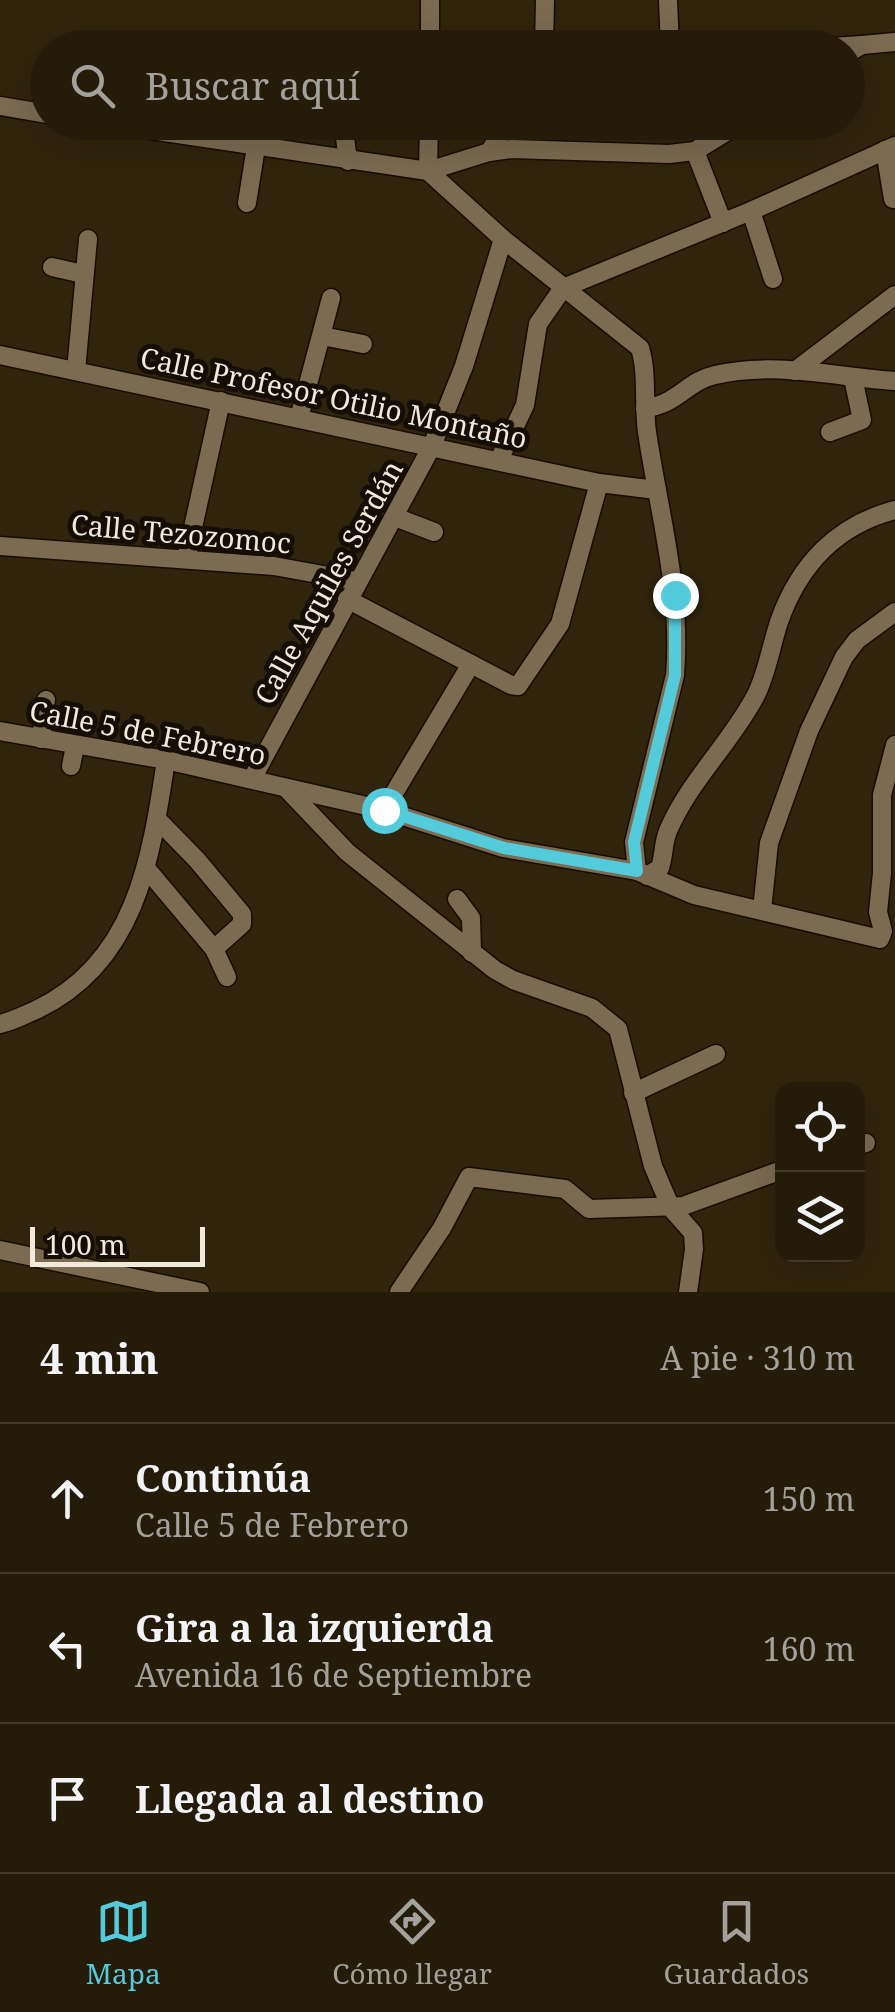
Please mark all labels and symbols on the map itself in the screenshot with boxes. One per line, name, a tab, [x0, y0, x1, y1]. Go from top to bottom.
street label: Calle Profesor Otilio Montaño	[137, 337, 531, 457]
street label: Calle Aquiles Serdán	[245, 453, 411, 711]
street label: Calle Tezozomoc	[69, 504, 293, 562]
route end	[653, 573, 699, 619]
street label: Calle 5 de Febrero	[27, 690, 269, 774]
route start	[362, 788, 408, 834]
scale bar	[30, 1222, 205, 1266]

